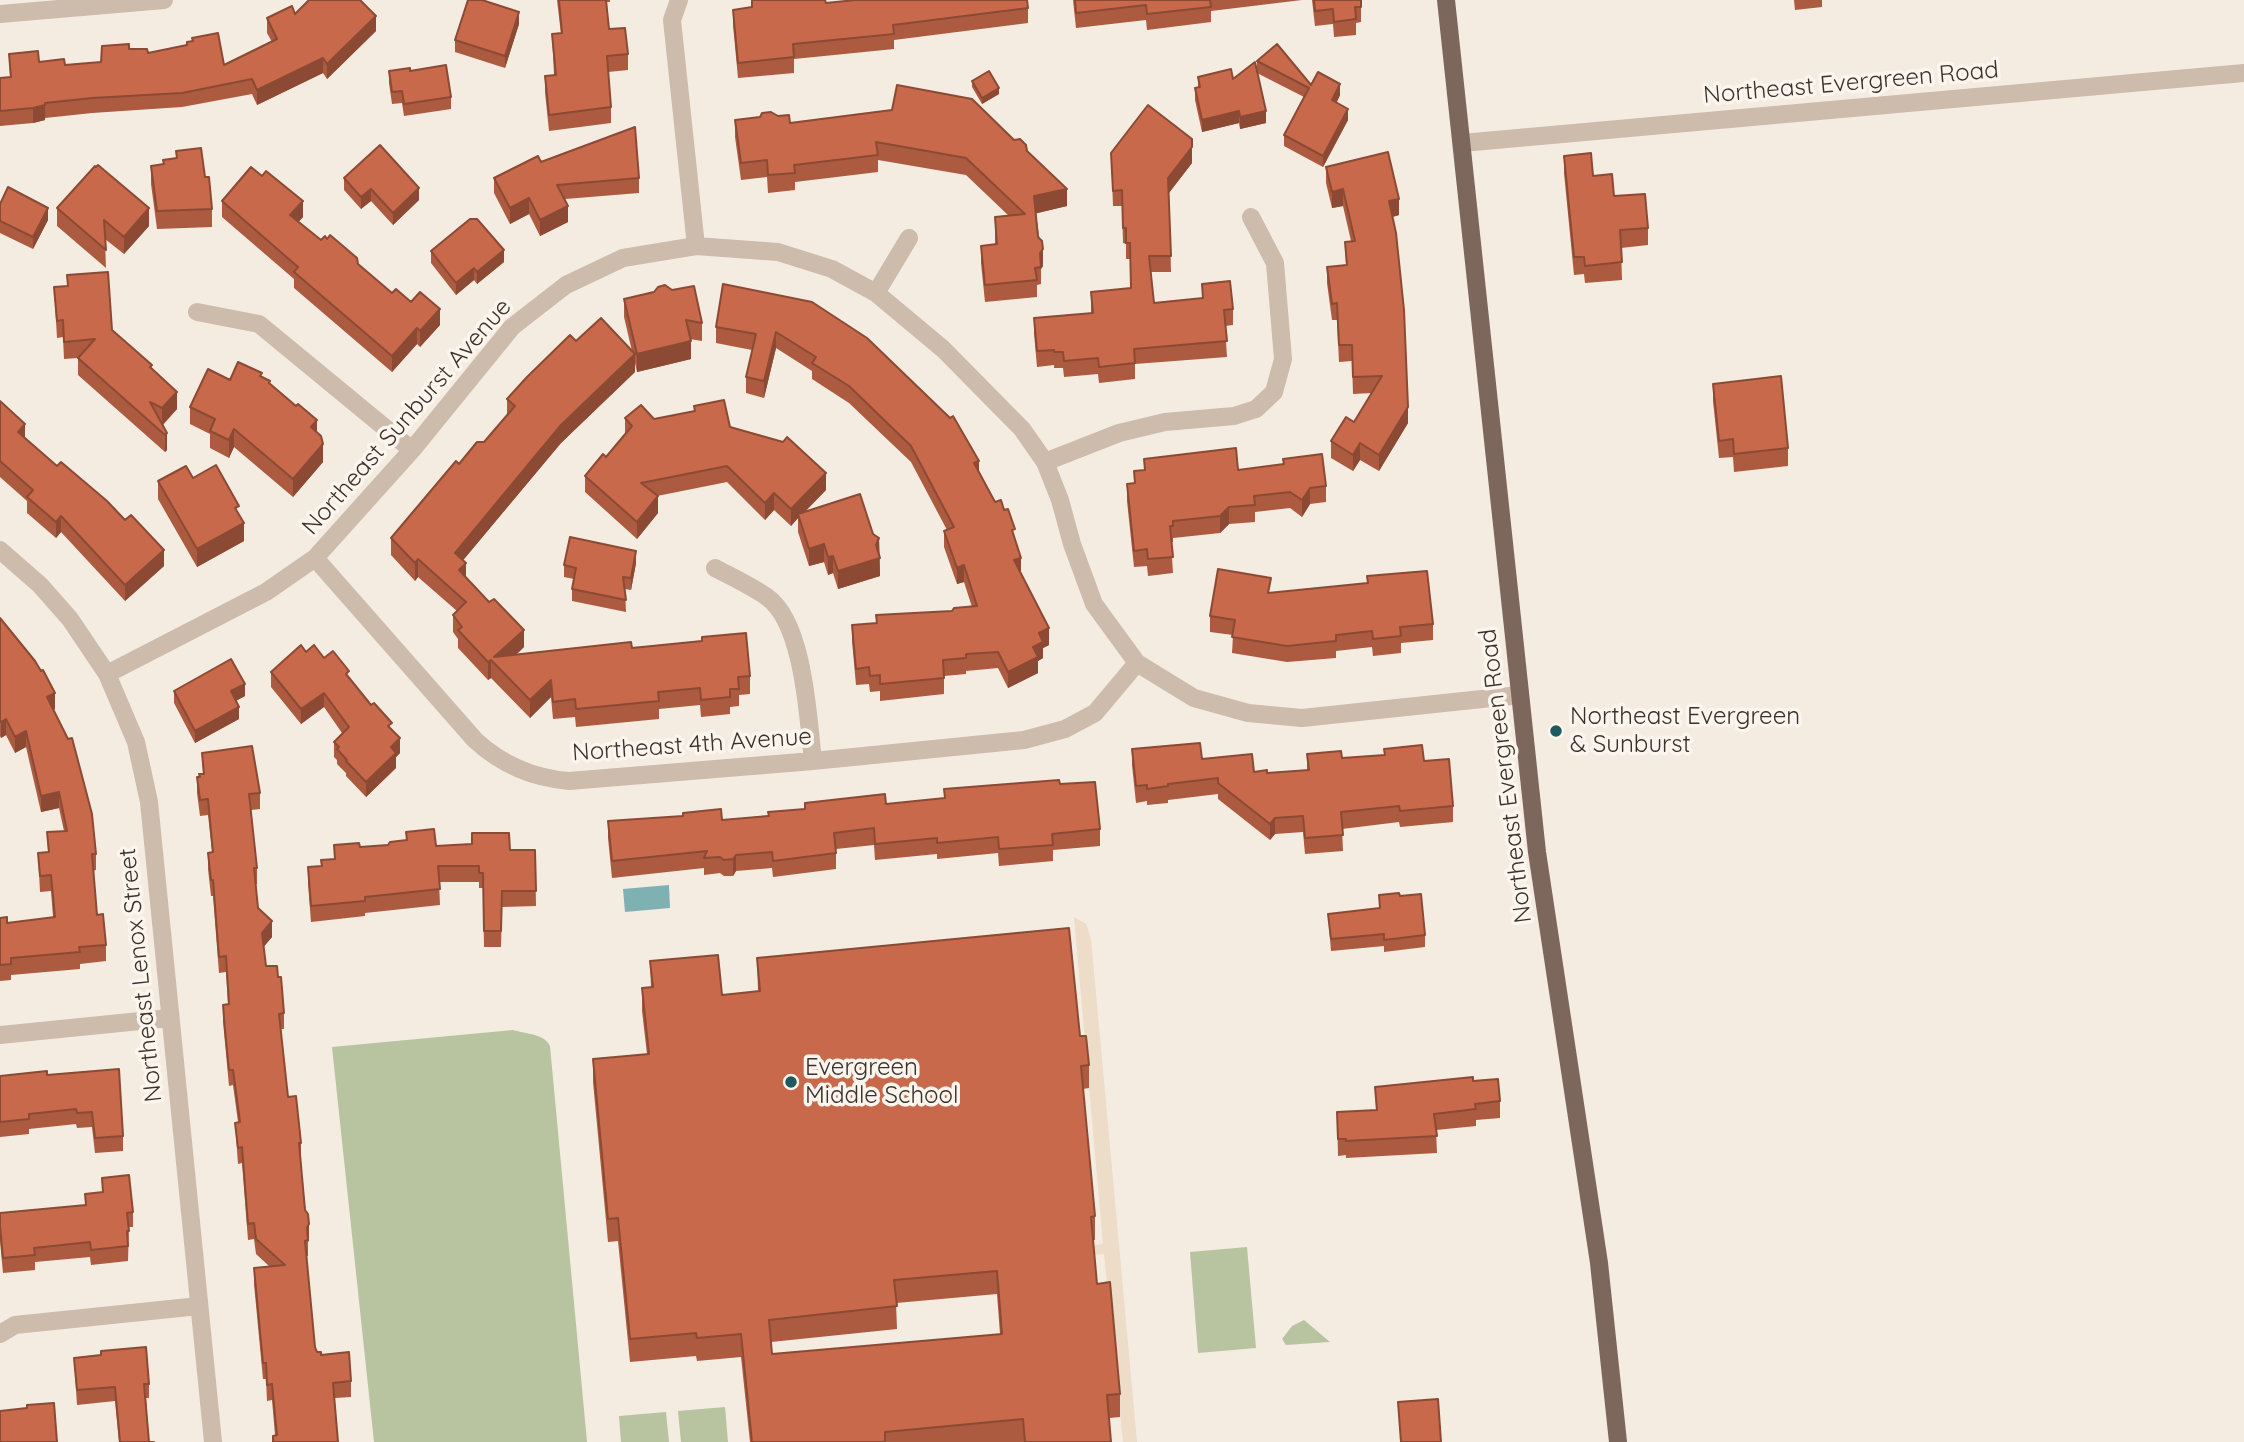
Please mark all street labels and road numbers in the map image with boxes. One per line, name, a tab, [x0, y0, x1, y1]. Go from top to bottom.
street label: Northeast Evergreen Road	[1702, 56, 2000, 110]
street label: Northeast Sunburst Avenue	[297, 293, 517, 541]
street label: Northeast Evergreen Road	[1474, 627, 1538, 925]
street label: Northeast 4th Avenue	[571, 722, 813, 768]
street label: Northeast Lenox Street	[113, 847, 169, 1103]

